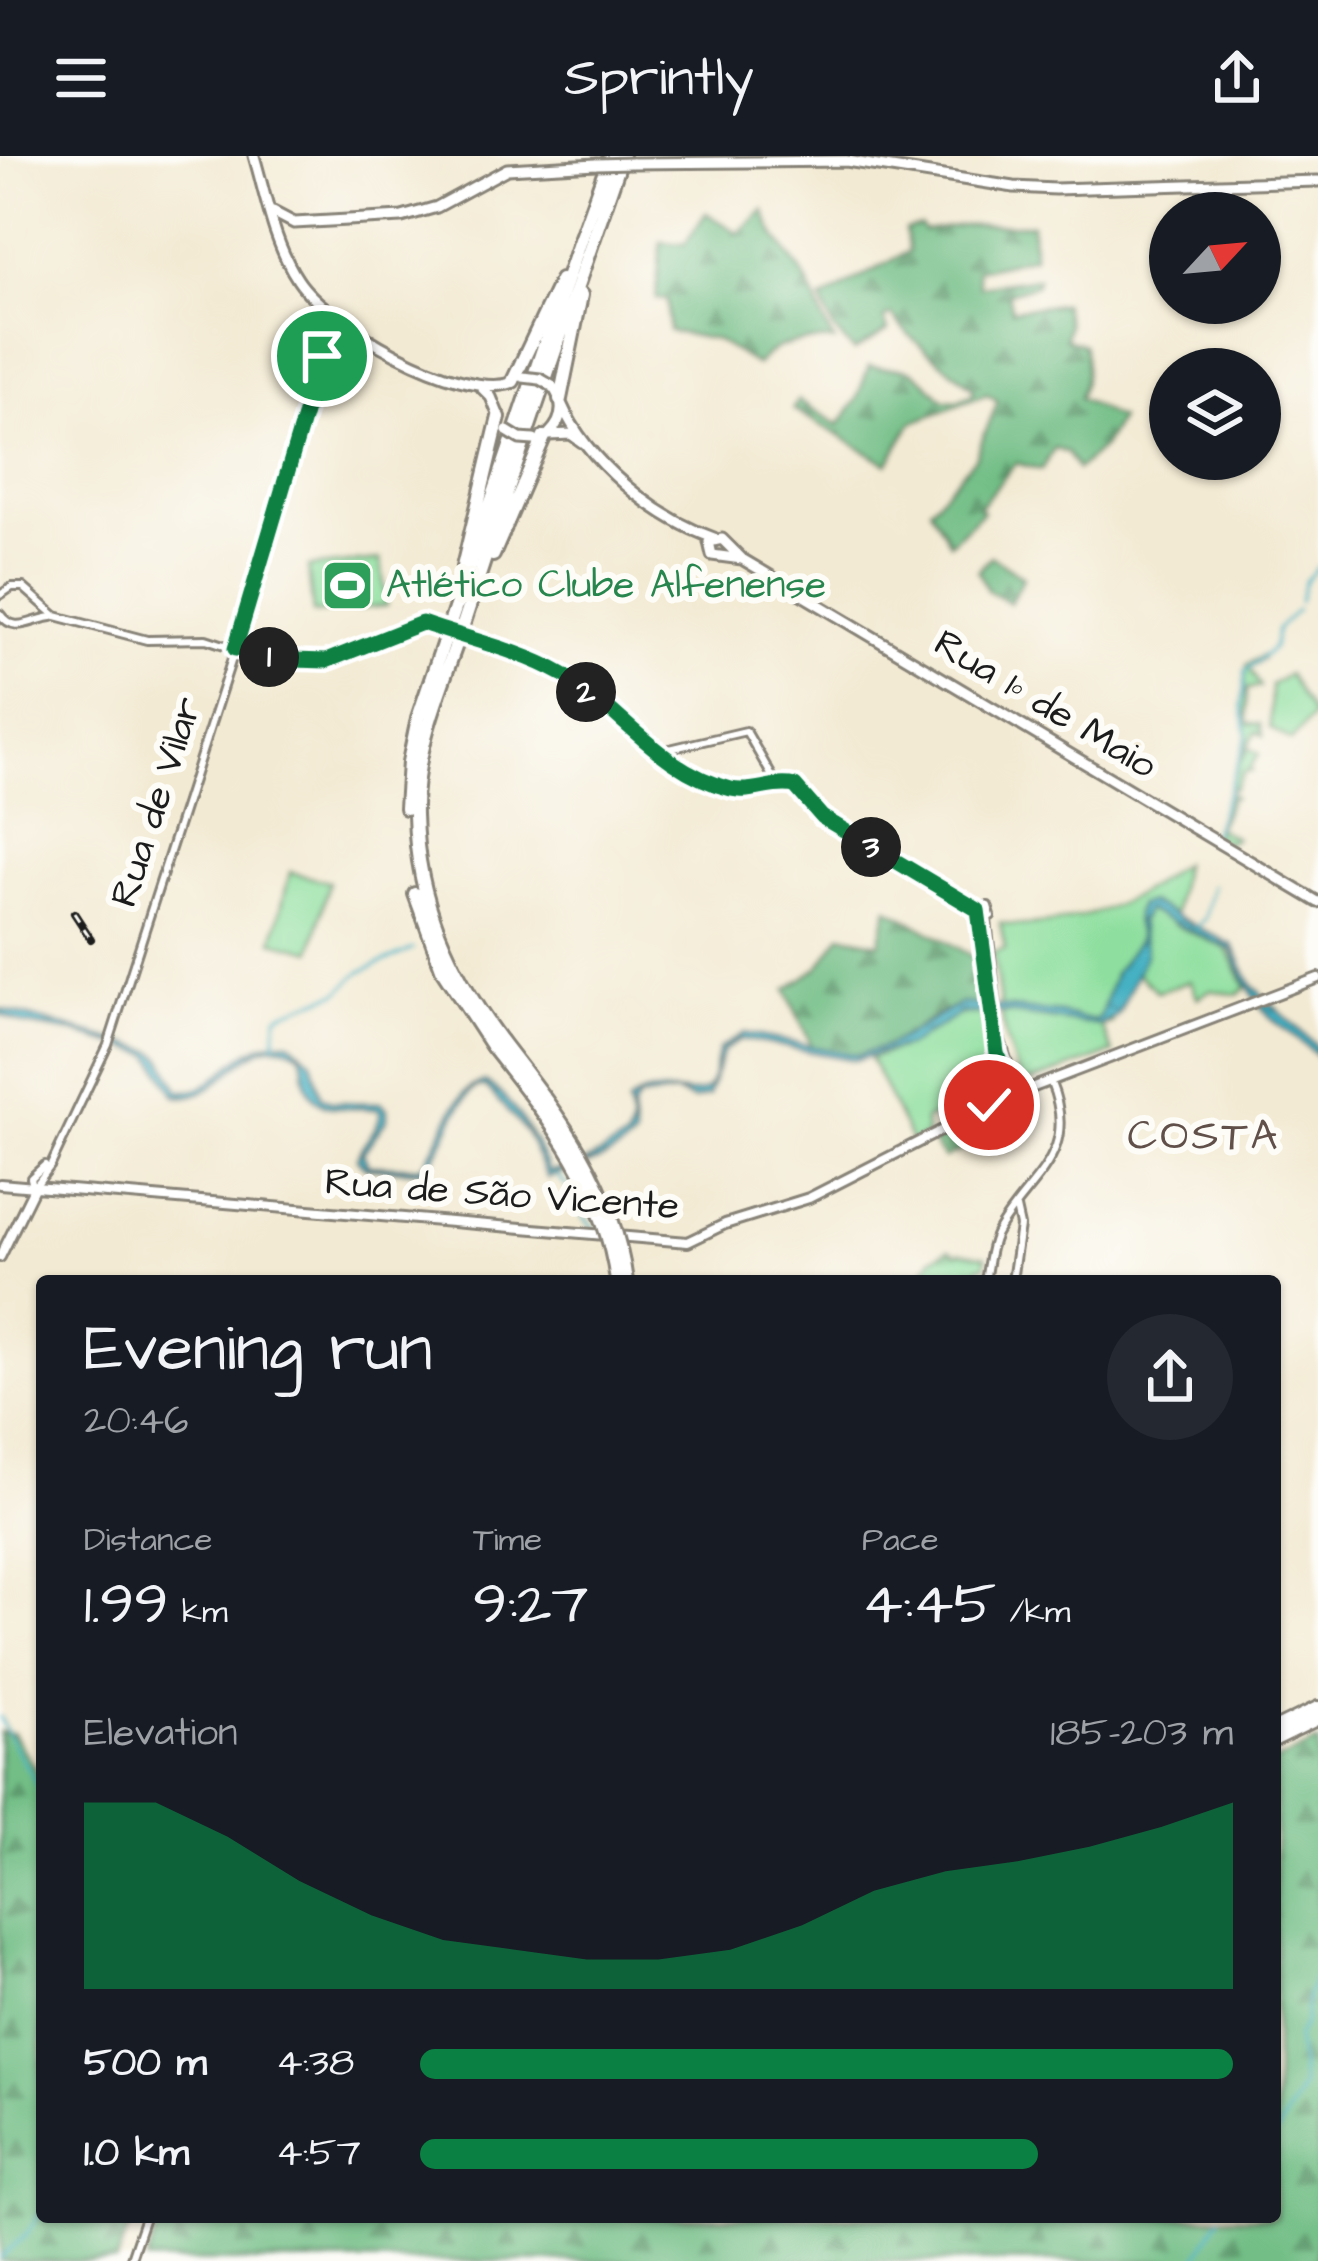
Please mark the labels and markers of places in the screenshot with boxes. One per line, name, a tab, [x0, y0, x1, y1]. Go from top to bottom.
pin	[271, 305, 373, 407]
sports icon: Atlético Clube Alfenense	[319, 558, 375, 614]
place label: Atlético Clube Alfenense	[386, 559, 826, 613]
pin: 1	[239, 627, 299, 687]
pin: 2	[556, 662, 616, 722]
pin: 3	[841, 817, 901, 877]
pin	[938, 1054, 1040, 1156]

